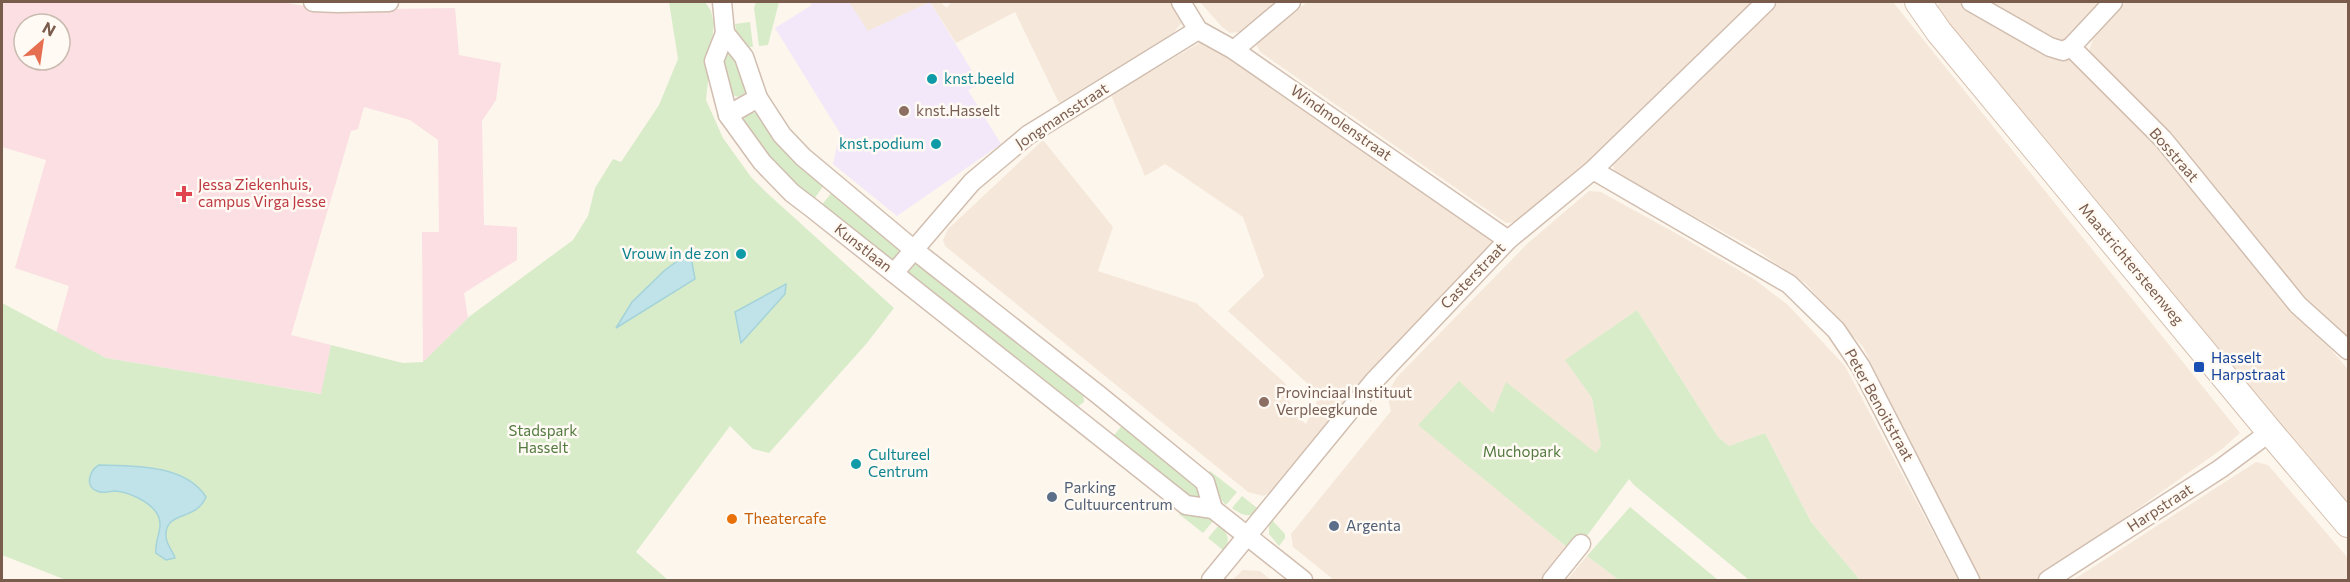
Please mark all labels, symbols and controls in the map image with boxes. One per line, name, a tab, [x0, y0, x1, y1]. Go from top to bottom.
north arrow	[12, 12, 72, 72]
text: N	[40, 17, 59, 40]
place label: knst.beeld	[944, 69, 1014, 87]
marker: knst.beeld	[925, 72, 939, 86]
street label: Jongmansstraat	[1012, 78, 1111, 152]
street label: Windmolenstraat	[1288, 81, 1396, 164]
place label: knst.Hasselt	[916, 101, 1000, 119]
marker: knst.Hasselt	[897, 104, 911, 118]
street label: Bosstraat	[2146, 124, 2203, 185]
place label: knst.podium	[839, 134, 924, 152]
marker: knst.podium	[929, 137, 943, 151]
place label: Jessa Ziekenhuis, campus Virga Jesse	[198, 175, 326, 210]
marker: Jessa Ziekenhuis, campus Virga Jesse	[175, 185, 193, 203]
street label: Maastrichtersteenweg	[2076, 199, 2188, 328]
street label: Kunstlaan	[831, 219, 896, 275]
street label: Casterstraat	[1436, 238, 1508, 312]
place label: Vrouw in de zon	[622, 244, 729, 262]
marker: Vrouw in de zon	[734, 247, 748, 261]
street label: Peter Benoitstraat	[1842, 345, 1918, 464]
place label: Hasselt Harpstraat	[2211, 348, 2285, 383]
marker: Hasselt Harpstraat	[2192, 360, 2206, 374]
place label: Provinciaal Instituut Verpleegkunde	[1276, 383, 1412, 418]
marker: Provinciaal Instituut Verpleegkunde	[1257, 395, 1271, 409]
park label: Stadspark Hasselt	[509, 421, 577, 456]
park label: Muchopark	[1483, 442, 1561, 460]
place label: Cultureel Centrum	[868, 445, 930, 480]
marker: Cultureel Centrum	[849, 457, 863, 471]
place label: Parking Cultuurcentrum	[1064, 478, 1173, 513]
street label: Harpstraat	[2123, 479, 2196, 535]
marker: Parking Cultuurcentrum	[1045, 490, 1059, 504]
place label: Theatercafe	[744, 509, 826, 527]
marker: Theatercafe	[725, 512, 739, 526]
place label: Argenta	[1346, 516, 1401, 534]
marker: Argenta	[1327, 519, 1341, 533]

